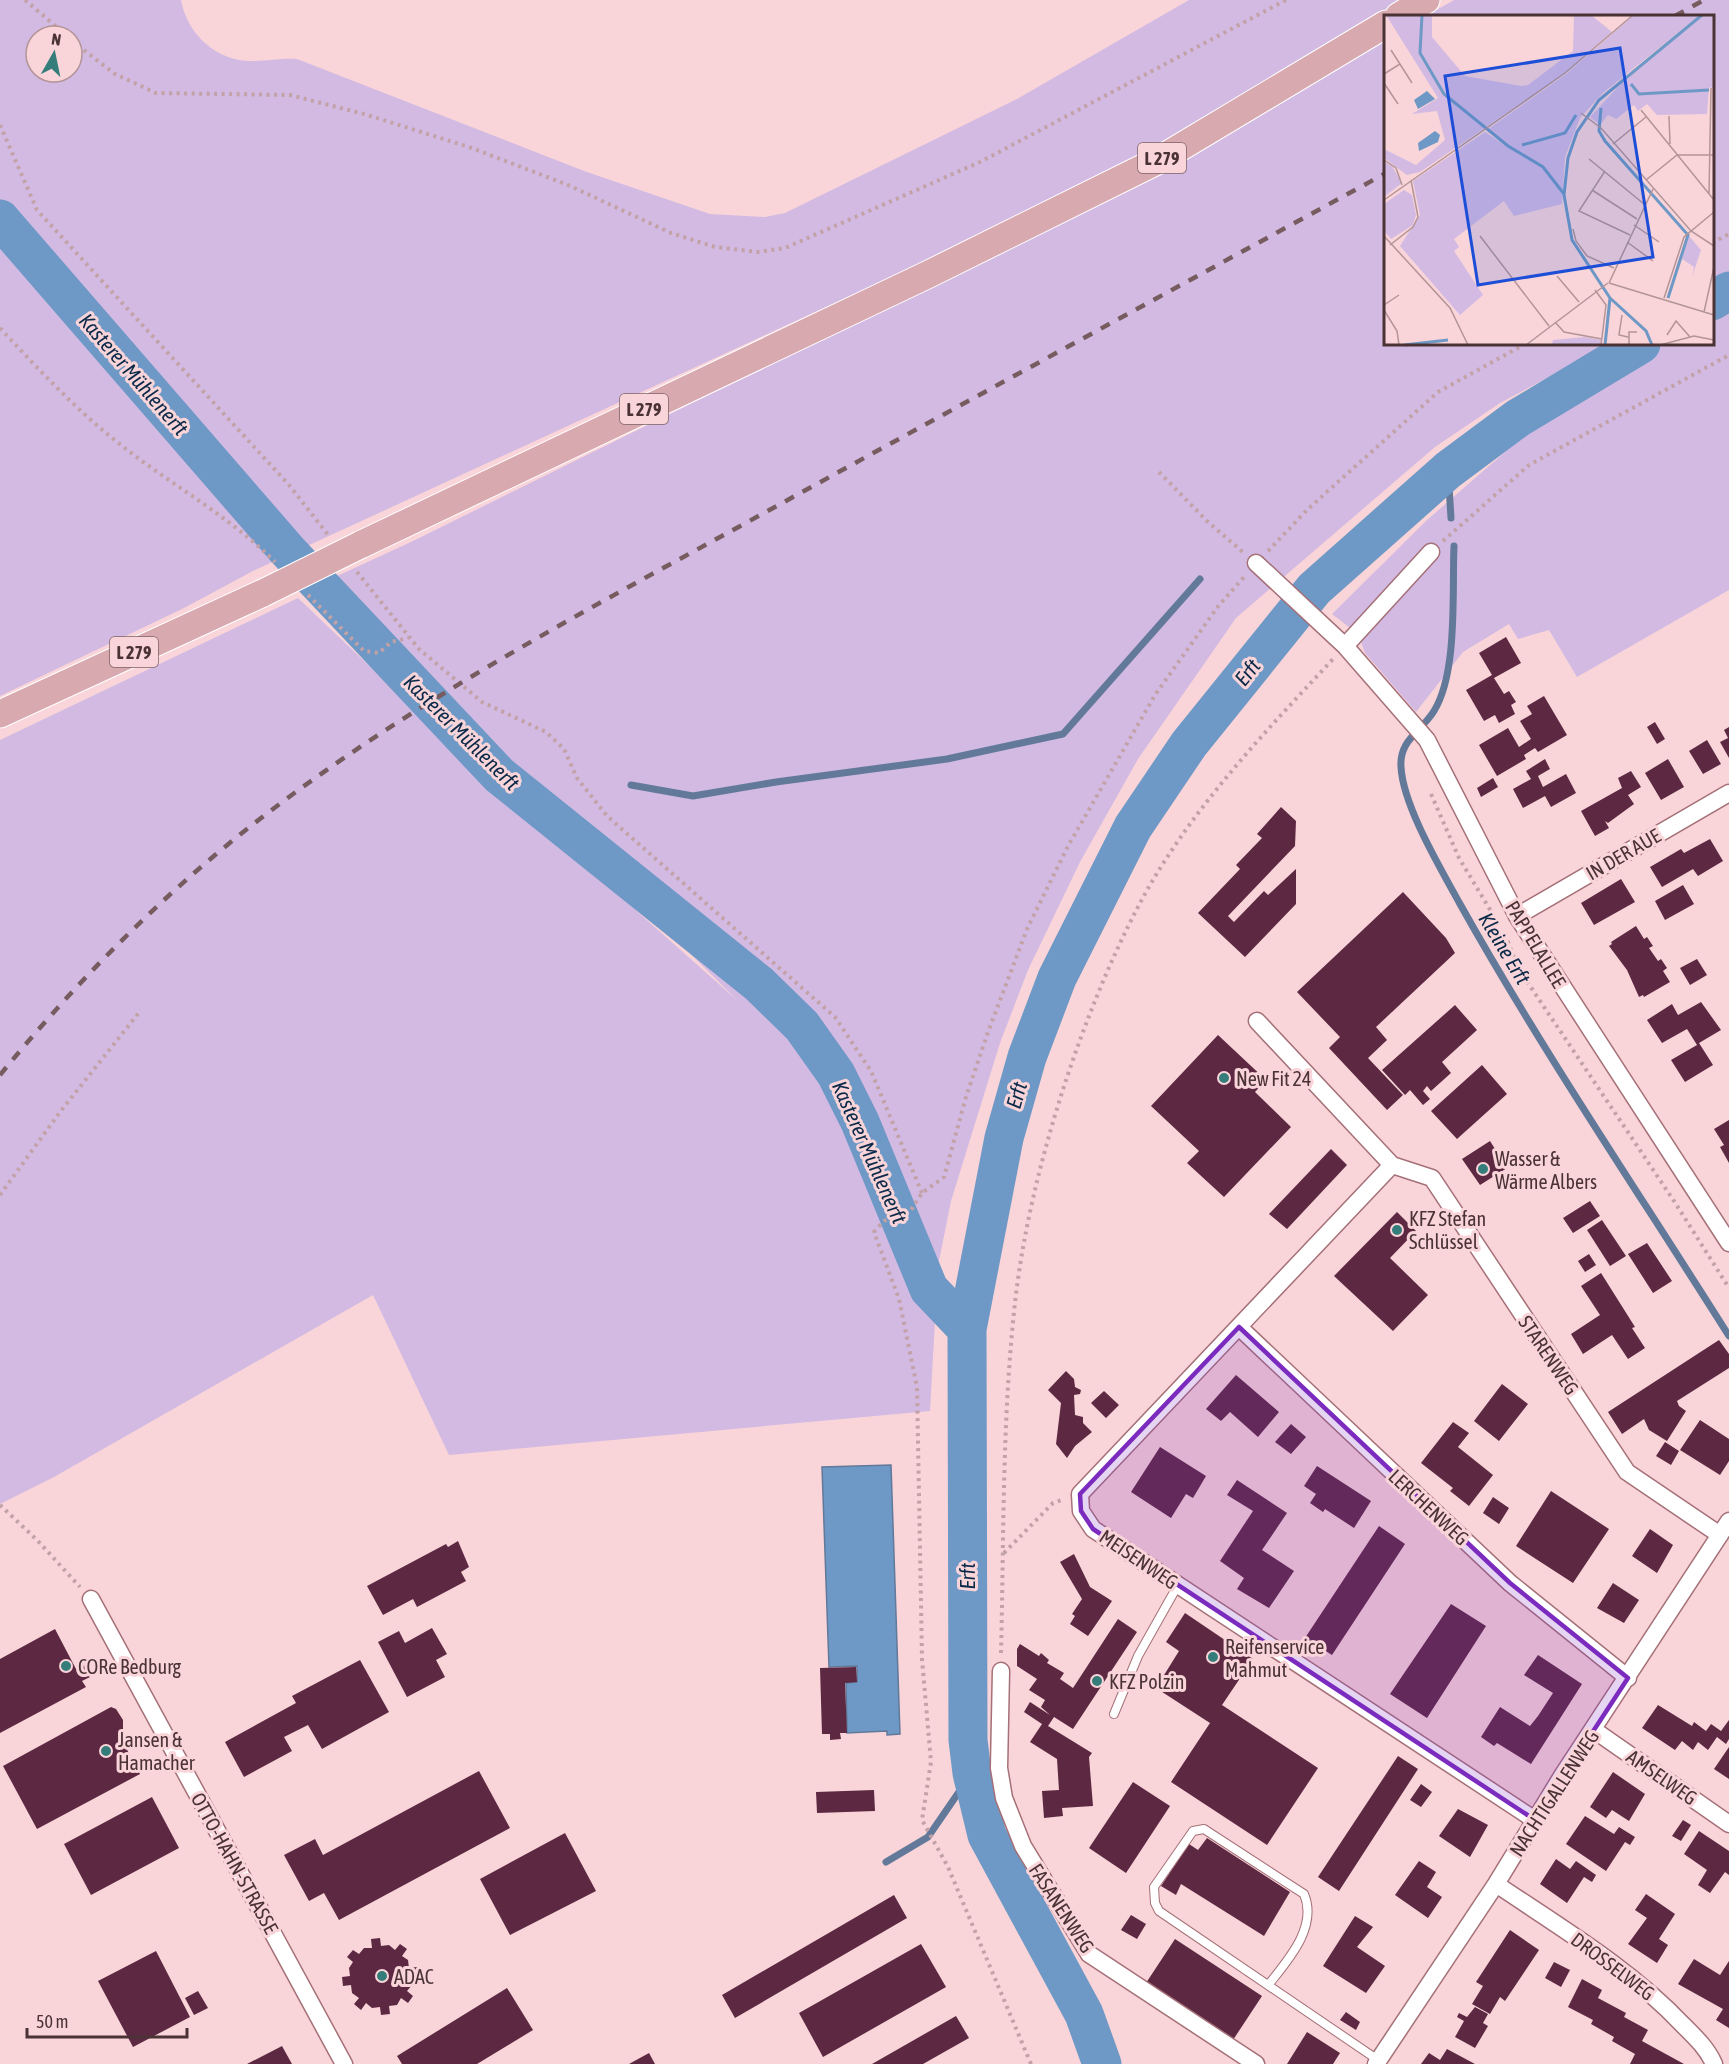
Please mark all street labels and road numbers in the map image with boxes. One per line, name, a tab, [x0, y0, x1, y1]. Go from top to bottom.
road number: L 279	[1138, 143, 1186, 173]
road number: L 279	[620, 394, 668, 424]
road number: L 279	[110, 637, 158, 667]
street label: IN DER AUE	[1582, 823, 1665, 885]
street label: PAPPELALLEE	[1501, 897, 1571, 992]
street label: STARENWEG	[1514, 1311, 1584, 1399]
street label: LERCHENWEG	[1384, 1464, 1474, 1550]
street label: MEISENWEG	[1096, 1524, 1182, 1594]
street label: NACHTIGALLENWEG	[1505, 1726, 1603, 1860]
street label: AMSELWEG	[1622, 1745, 1702, 1809]
street label: OTTO-HAHN-STRASSE	[187, 1789, 283, 1938]
street label: FASANENWEG	[1025, 1859, 1099, 1957]
street label: DROSSELWEG	[1567, 1927, 1659, 2005]

